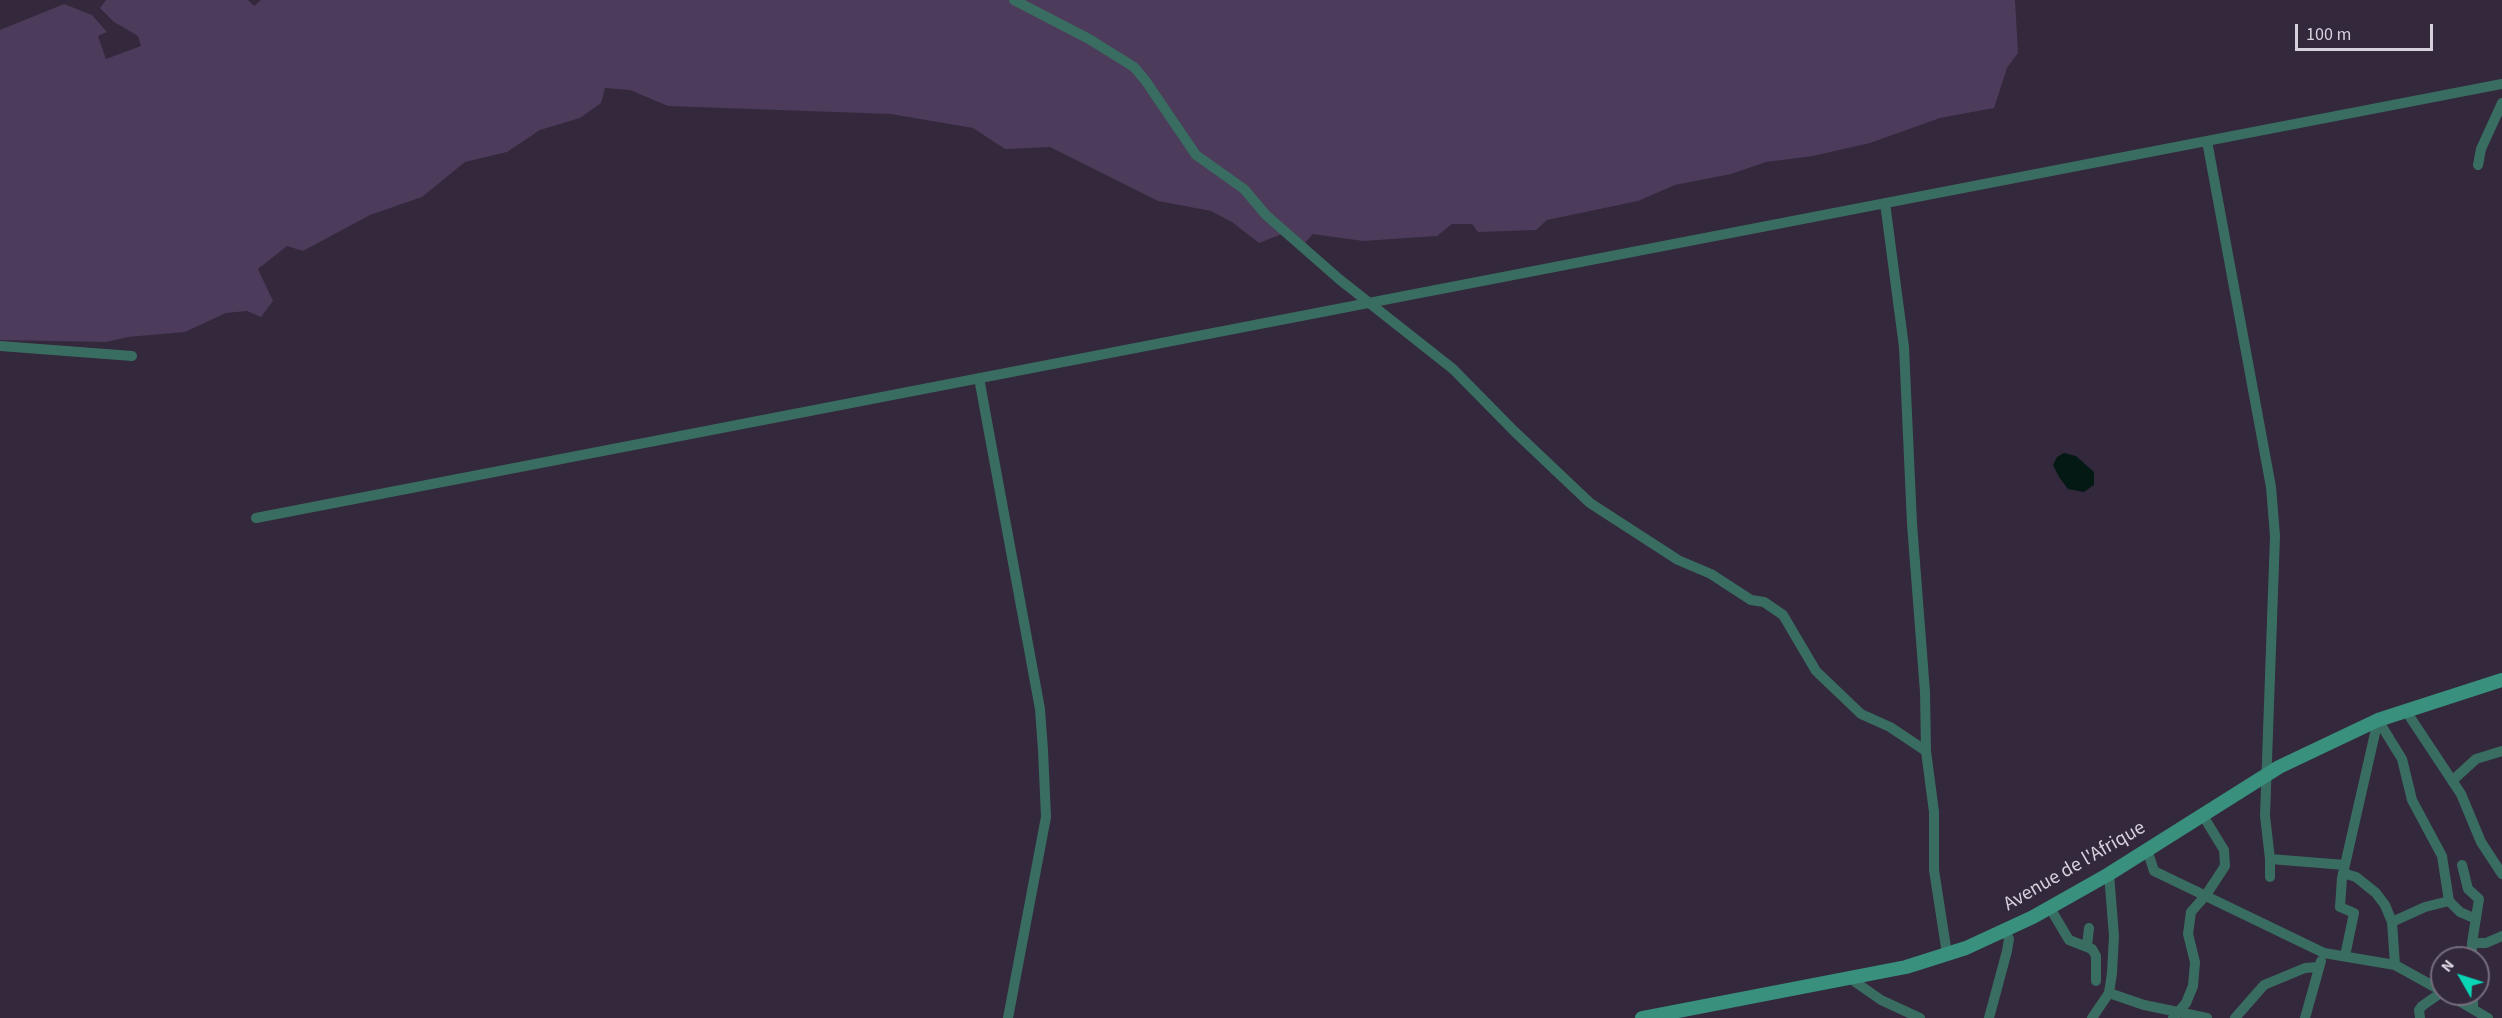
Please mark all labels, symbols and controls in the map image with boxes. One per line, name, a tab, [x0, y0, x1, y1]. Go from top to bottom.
scale bar	[2298, 12, 2436, 50]
text: 100 m	[2306, 22, 2351, 47]
street label: Avenue de l'Afrique	[2000, 817, 2150, 917]
north arrow	[2430, 946, 2490, 1006]
text: N	[2436, 955, 2459, 977]

